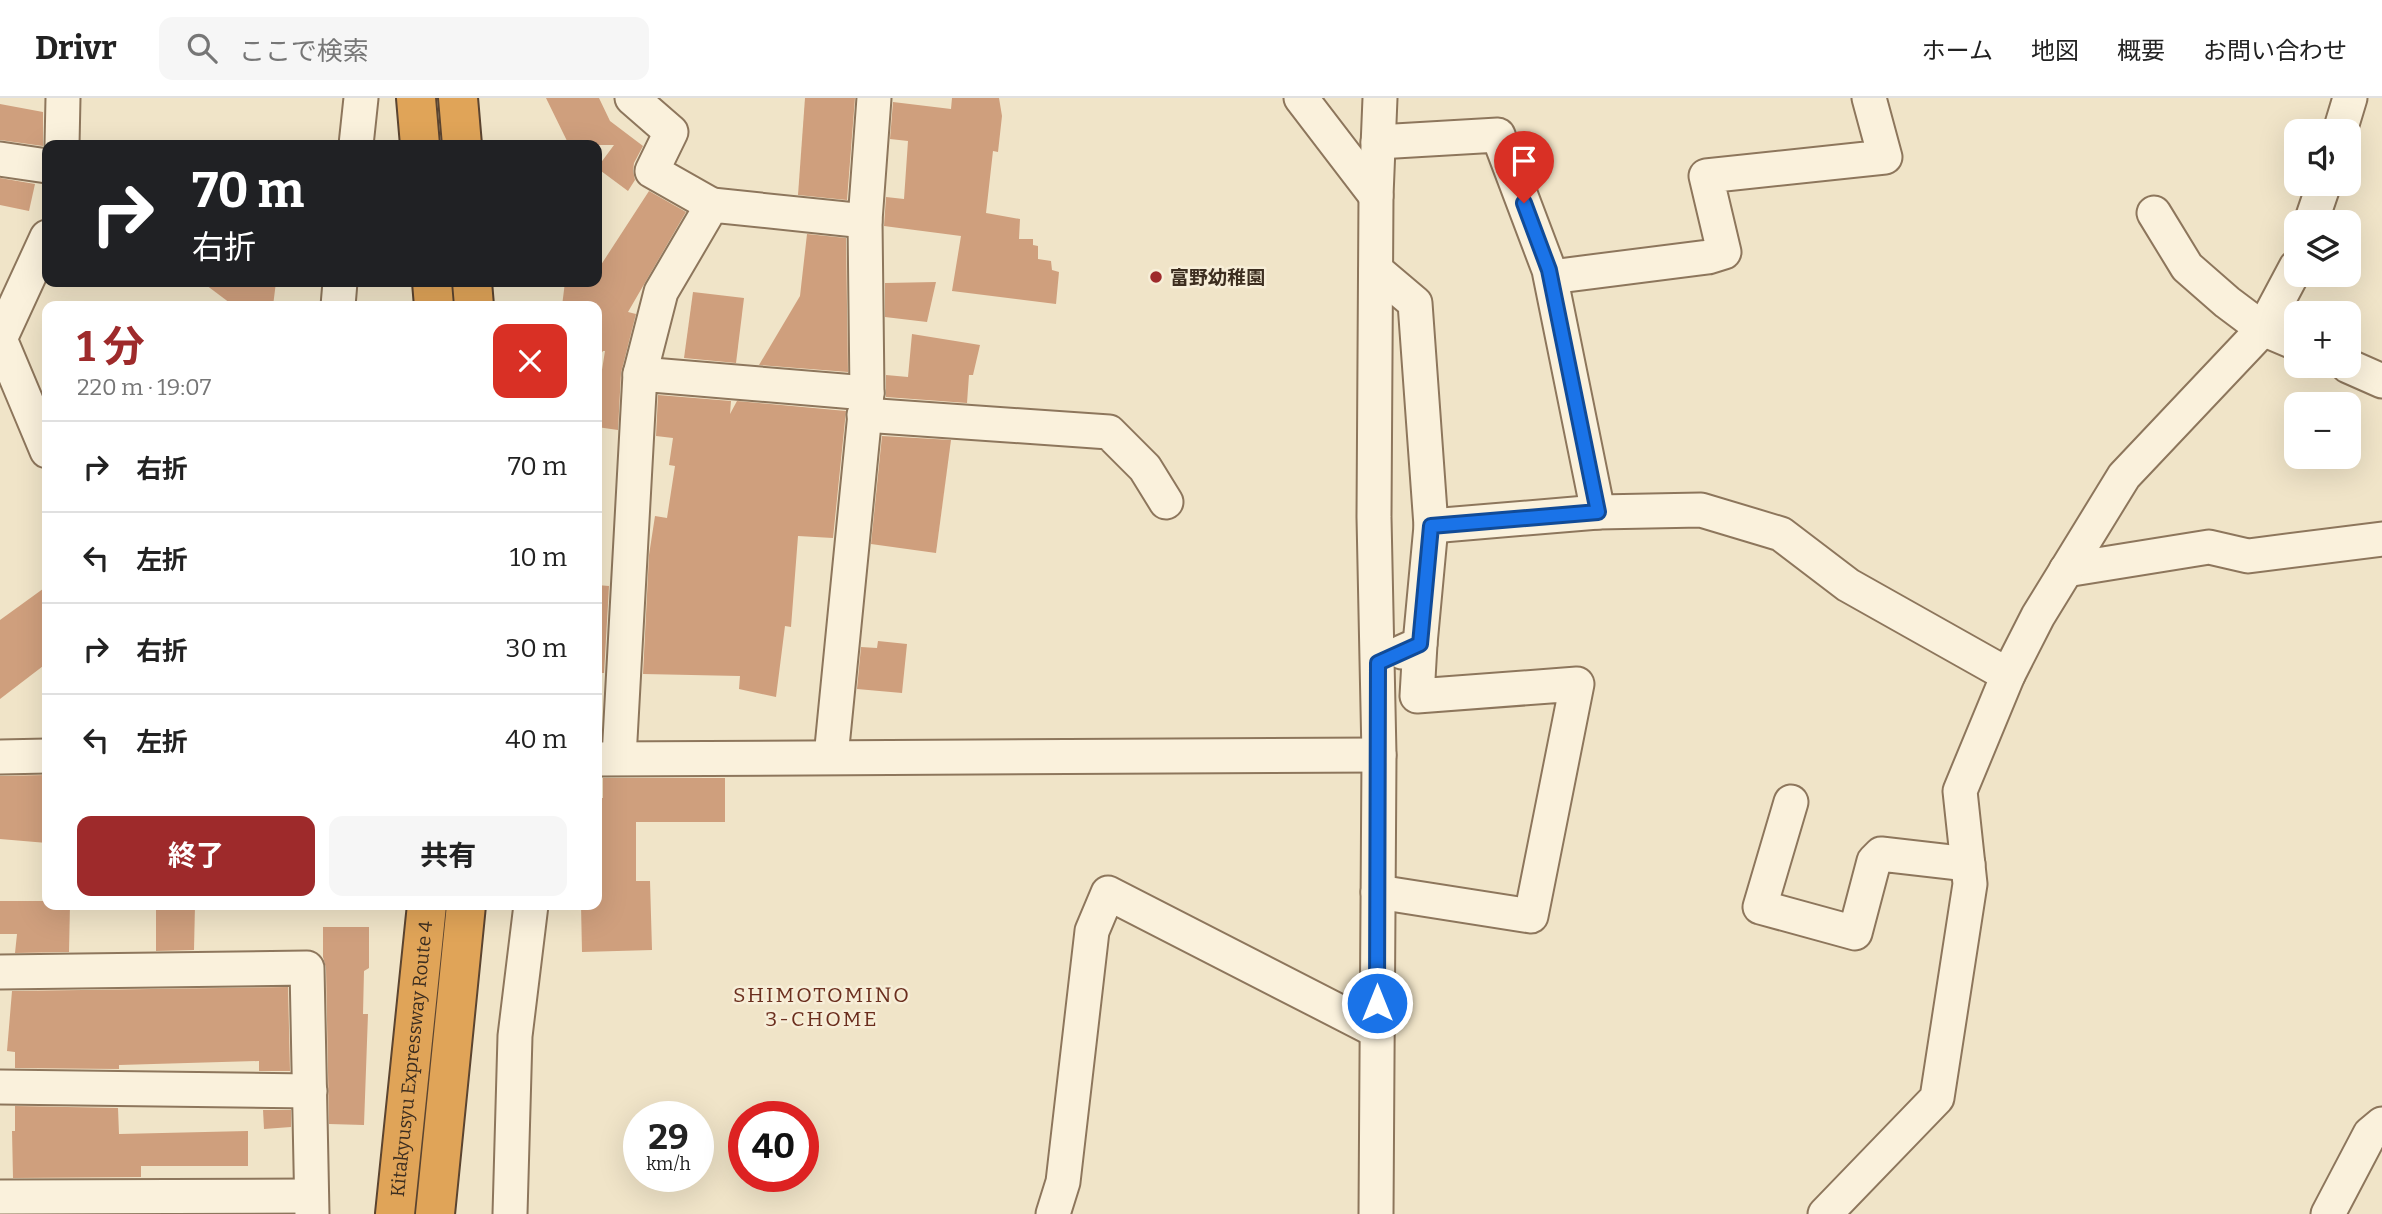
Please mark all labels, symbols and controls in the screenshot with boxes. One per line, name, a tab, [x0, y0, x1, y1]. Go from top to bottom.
search box	[159, 17, 649, 80]
text: Drivr	[35, 28, 117, 68]
icon: search	[183, 29, 221, 67]
text: ここで検索	[239, 36, 369, 67]
text: ホーム	[1922, 37, 1993, 65]
text: 地図	[2031, 37, 2079, 65]
text: 概要	[2117, 37, 2165, 65]
text: お問い合わせ	[2203, 37, 2347, 65]
map controls	[2284, 119, 2361, 469]
button: sound	[2284, 119, 2361, 196]
pin	[1494, 131, 1554, 203]
icon: arrive	[1505, 142, 1543, 180]
text: 70 m	[192, 161, 304, 220]
icon: right	[77, 168, 168, 259]
button: layers	[2284, 210, 2361, 287]
text: 右折	[192, 228, 256, 266]
place label: 富野幼稚園	[1170, 266, 1265, 289]
marker: 富野幼稚園	[1148, 269, 1164, 285]
button: +	[2284, 301, 2361, 378]
text: 1 分	[77, 322, 145, 372]
button: close	[493, 324, 567, 398]
text: 220 m · 19:07	[77, 373, 211, 401]
button: −	[2284, 392, 2361, 469]
icon: right	[77, 448, 115, 486]
text: 70 m	[508, 451, 567, 482]
text: 右折	[136, 454, 188, 485]
icon: left	[77, 539, 115, 577]
text: 10 m	[510, 542, 567, 573]
text: 左折	[136, 545, 188, 576]
icon: right	[77, 630, 115, 668]
text: 30 m	[506, 633, 567, 664]
text: 右折	[136, 636, 188, 667]
icon: left	[77, 721, 115, 759]
text: 40 m	[505, 724, 567, 755]
text: 左折	[136, 727, 188, 758]
button: 終了	[77, 816, 315, 896]
button: 共有	[329, 816, 567, 896]
street label: Kitakyusyu Expressway Route 4	[385, 920, 437, 1198]
position arrow	[1340, 966, 1414, 1040]
district label: SHIMOTOMINO 3-CHOME	[733, 982, 911, 1032]
speed limit sign: 40	[728, 1101, 819, 1192]
text: 29	[648, 1116, 689, 1158]
text: km/h	[646, 1153, 691, 1175]

